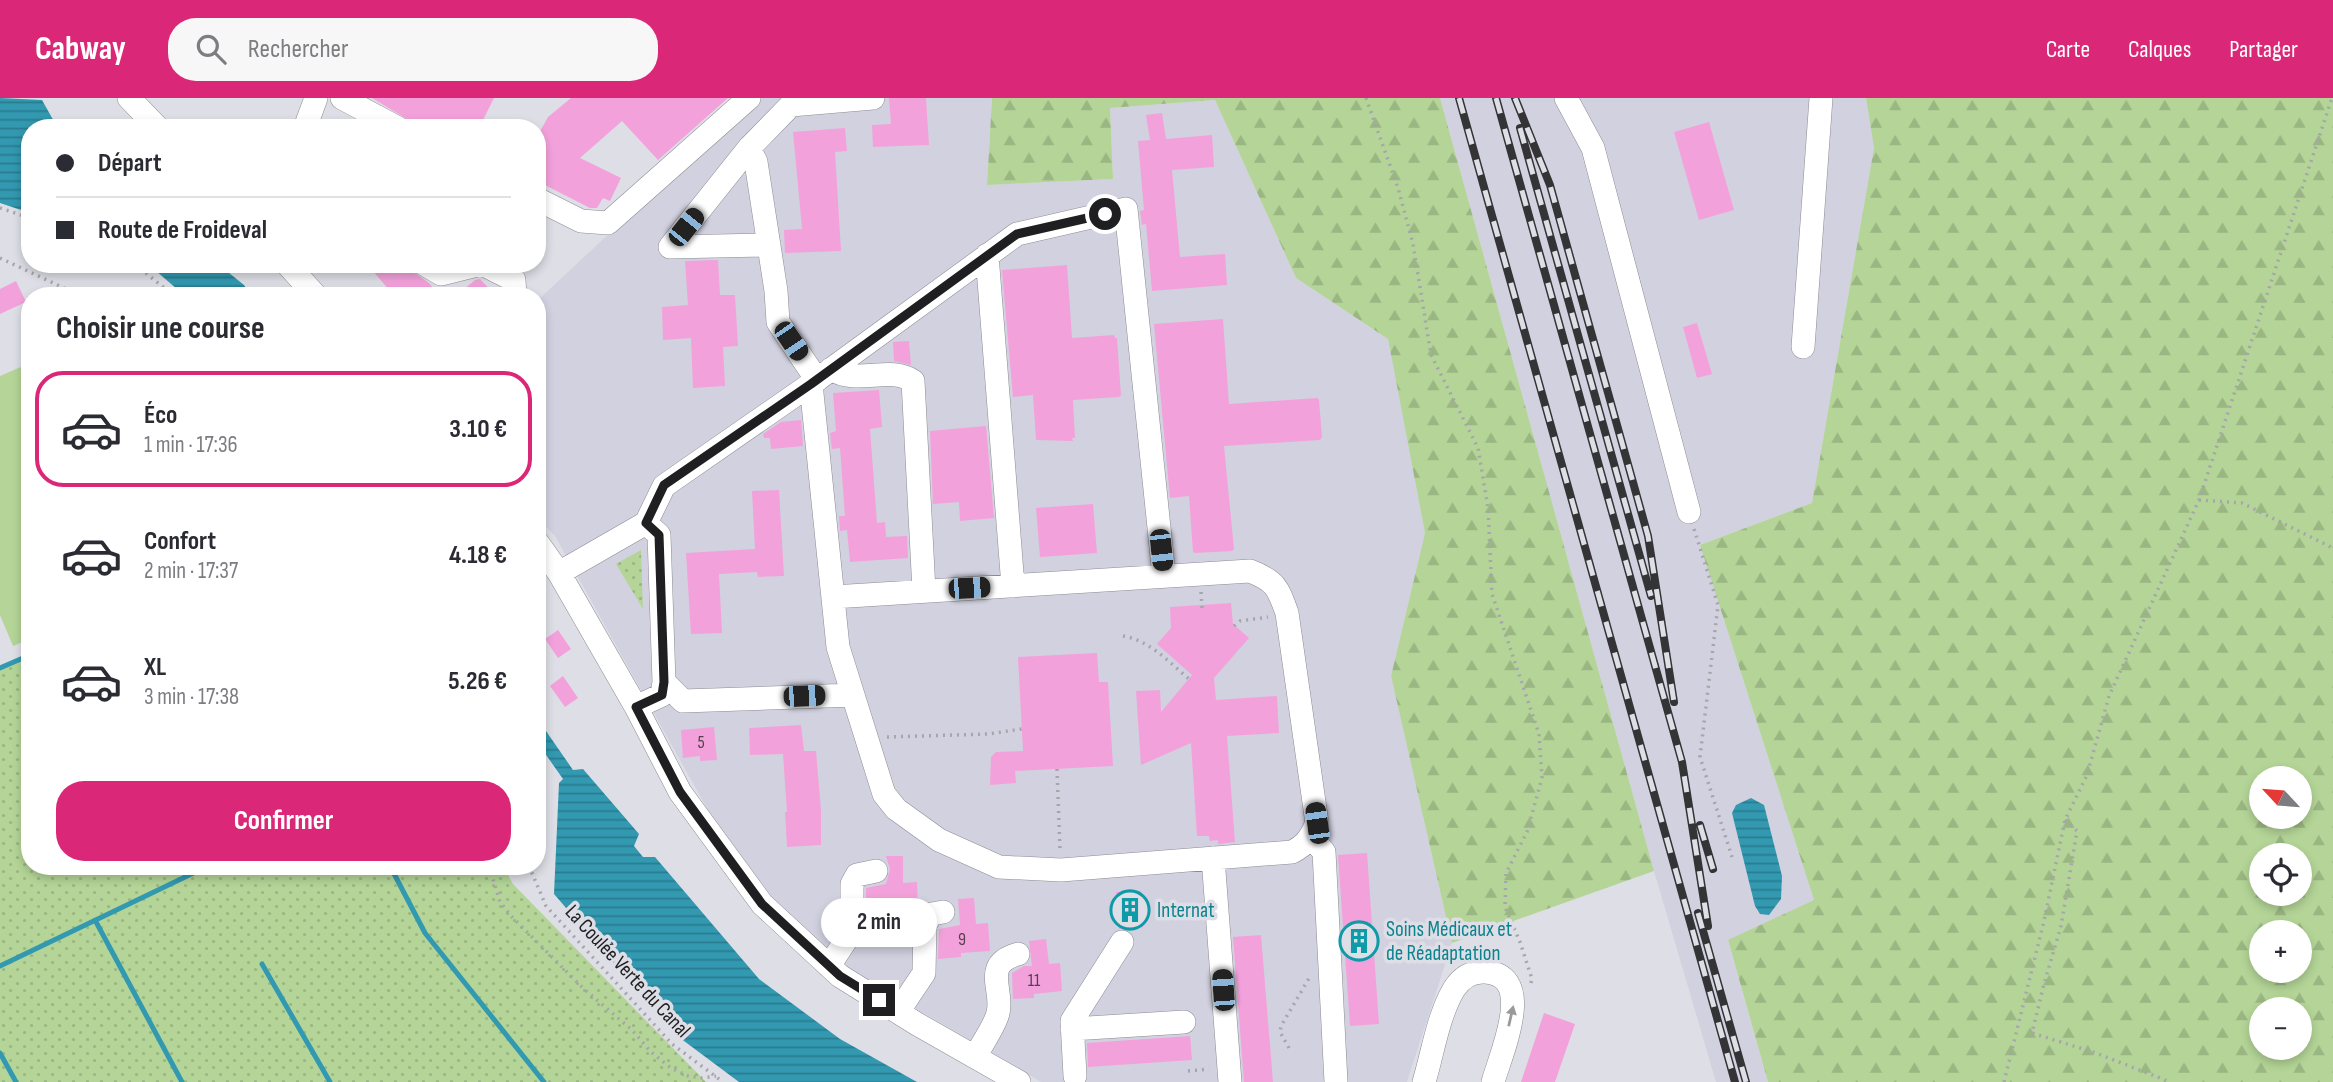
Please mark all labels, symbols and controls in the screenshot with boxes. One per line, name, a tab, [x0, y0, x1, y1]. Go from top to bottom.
search box	[168, 18, 658, 81]
text: Cabway	[35, 29, 126, 69]
icon: search	[192, 30, 230, 68]
text: Rechercher	[248, 34, 348, 65]
text: Carte	[2046, 35, 2090, 64]
text: Calques	[2128, 35, 2191, 64]
text: Partager	[2229, 35, 2298, 64]
text: Départ	[98, 148, 161, 179]
route start	[1089, 198, 1121, 230]
car	[665, 204, 708, 250]
text: Route de Froideval	[98, 215, 267, 246]
text: Choisir une course	[56, 309, 265, 348]
car	[771, 318, 812, 364]
icon: car	[60, 398, 123, 461]
text: Éco	[144, 400, 177, 431]
text: 3.10 €	[449, 414, 507, 445]
text: 1 min · 17:36	[144, 431, 238, 459]
icon: car	[60, 524, 123, 587]
text: Confort	[144, 526, 216, 557]
car	[1149, 528, 1174, 572]
text: 4.18 €	[449, 540, 507, 571]
text: 2 min · 17:37	[144, 557, 238, 585]
car	[948, 576, 991, 600]
icon: car	[60, 650, 123, 713]
text: XL	[144, 652, 166, 683]
text: 5.26 €	[448, 666, 507, 697]
text: 3 min · 17:38	[144, 683, 239, 711]
car	[783, 685, 826, 707]
house number: 5	[697, 732, 705, 753]
north arrow	[2249, 766, 2312, 830]
map controls	[2249, 766, 2312, 1060]
button: Confirmer	[56, 781, 511, 861]
car	[1304, 801, 1331, 845]
button: locate	[2249, 843, 2312, 906]
building icon: Internat	[1109, 889, 1151, 931]
callout: 2 min	[821, 898, 937, 948]
place label: Internat	[1157, 898, 1215, 923]
street label: La Coulée Verte du Canal	[560, 900, 695, 1043]
text: 2 min	[857, 908, 901, 936]
place label: Soins Médicaux et de Réadaptation	[1386, 917, 1512, 966]
building icon: Soins Médicaux et de Réadaptation	[1338, 920, 1380, 962]
button: +	[2249, 920, 2312, 983]
house number: 9	[958, 929, 966, 950]
car	[1212, 968, 1235, 1012]
house number: 11	[1028, 970, 1041, 991]
route end	[863, 984, 895, 1016]
button: −	[2249, 997, 2312, 1060]
one-way arrow	[1506, 1005, 1517, 1027]

